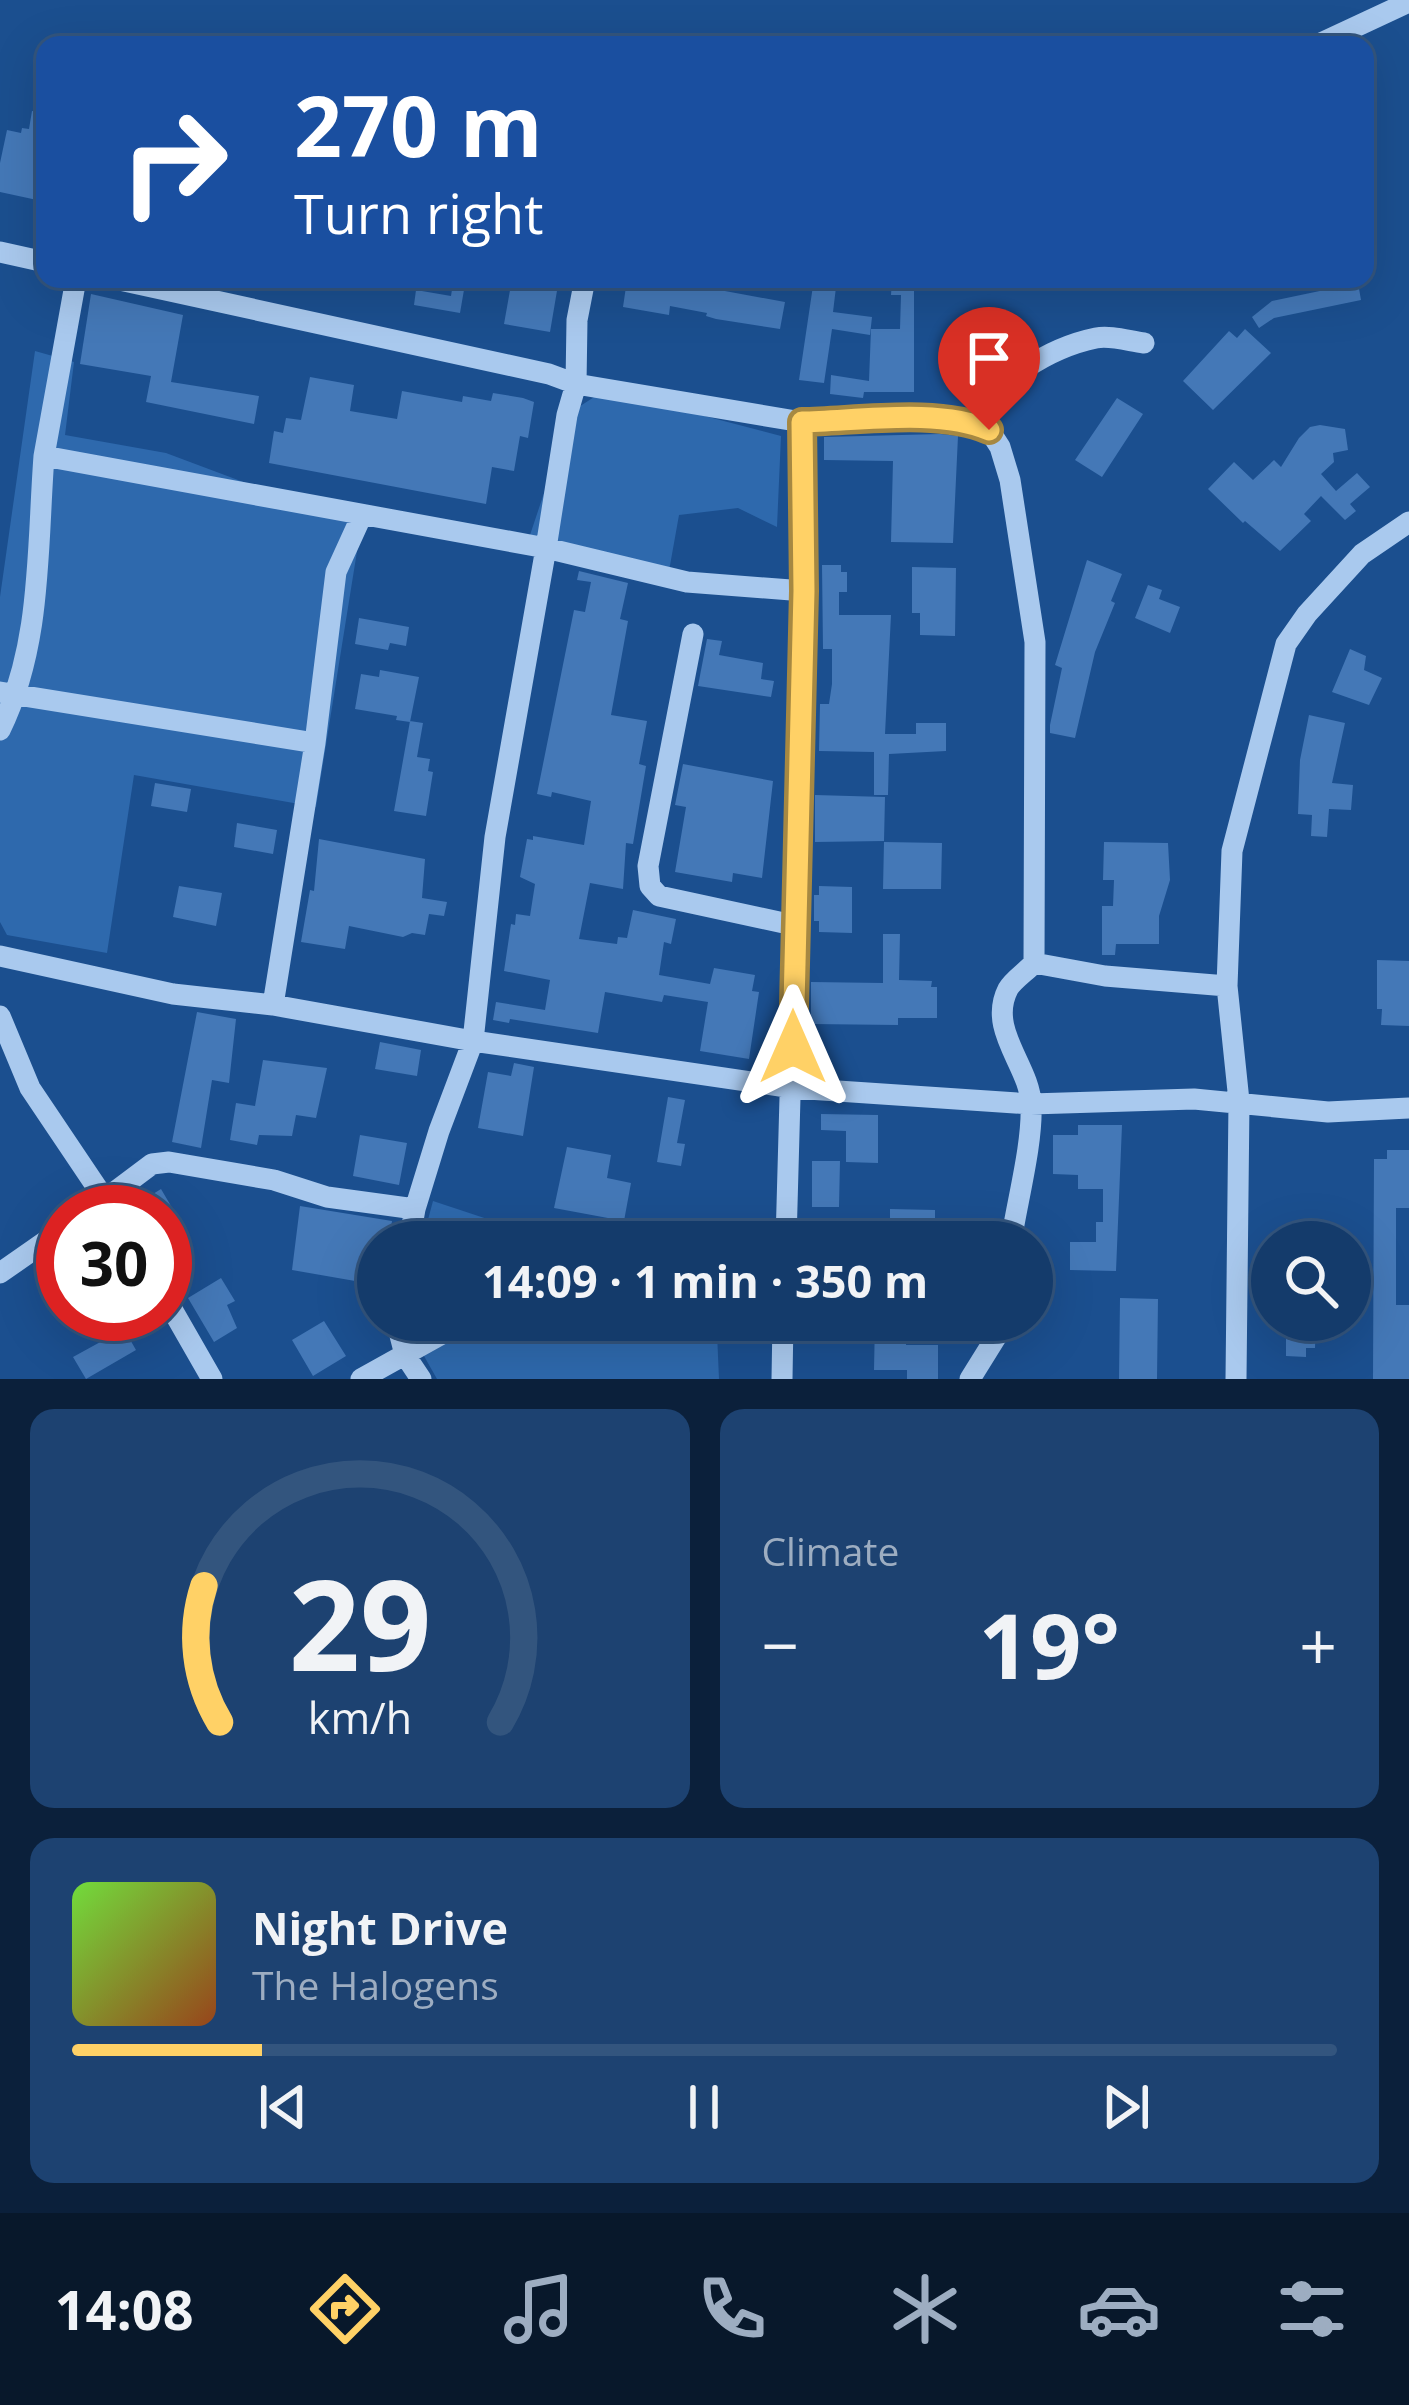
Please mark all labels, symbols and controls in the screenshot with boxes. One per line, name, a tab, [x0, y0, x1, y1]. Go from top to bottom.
text: 270 m	[294, 67, 542, 182]
icon: right	[96, 84, 252, 240]
text: Turn right	[294, 176, 543, 250]
pin	[938, 307, 1040, 430]
icon: arrive	[956, 325, 1022, 391]
position arrow	[730, 984, 856, 1110]
speed limit sign: 30	[36, 1185, 192, 1341]
map controls	[1251, 1221, 1371, 1341]
button: search	[1251, 1221, 1371, 1341]
text: 14:09 · 1 min · 350 m	[482, 1250, 928, 1311]
text: Climate	[762, 1524, 899, 1577]
text: 29	[288, 1538, 431, 1708]
text: 19°	[979, 1583, 1120, 1705]
text: −	[762, 1599, 799, 1689]
text: +	[1299, 1599, 1337, 1689]
text: km/h	[308, 1687, 412, 1746]
text: Night Drive	[252, 1897, 508, 1958]
text: The Halogens	[252, 1958, 499, 2011]
icon: previous	[250, 2074, 316, 2140]
icon: pause	[671, 2074, 737, 2140]
icon: next	[1093, 2074, 1159, 2140]
icon: directions	[303, 2267, 387, 2351]
icon: music	[497, 2267, 581, 2351]
icon: phone	[690, 2267, 774, 2351]
icon: climate	[883, 2267, 967, 2351]
icon: car	[1077, 2267, 1161, 2351]
icon: filters	[1270, 2267, 1354, 2351]
text: 14:08	[55, 2272, 194, 2346]

